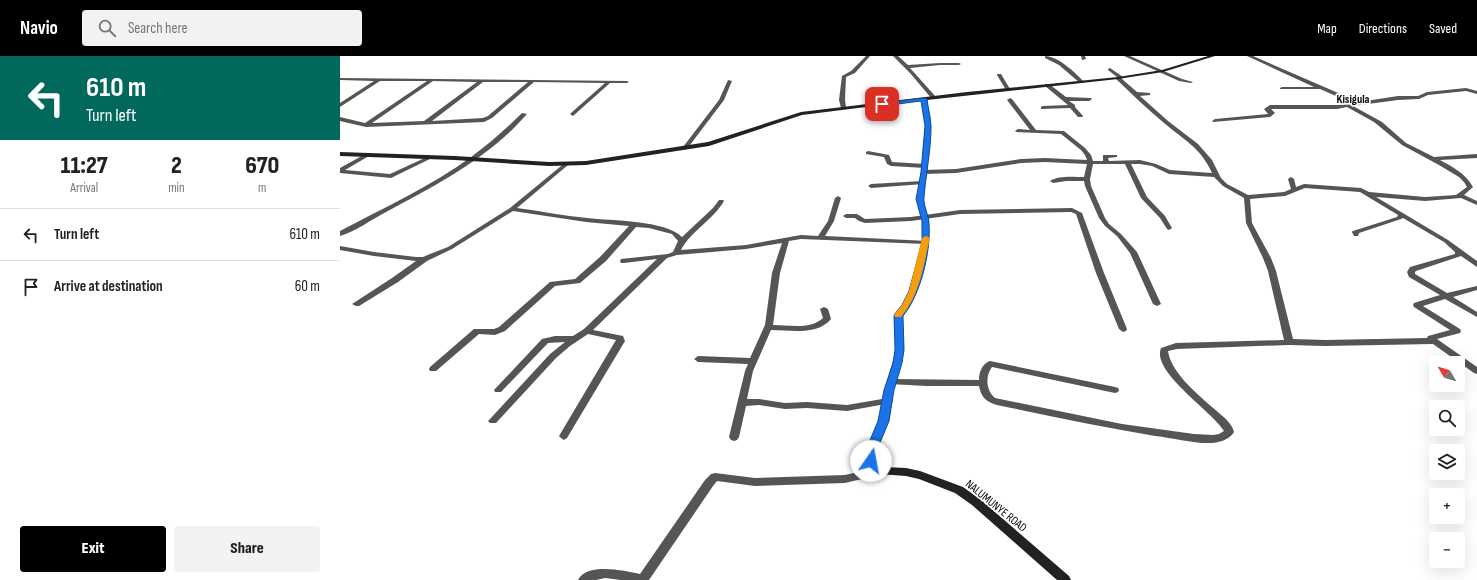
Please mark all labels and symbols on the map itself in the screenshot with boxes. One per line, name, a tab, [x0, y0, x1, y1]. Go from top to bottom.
pin	[865, 87, 899, 121]
district label: Kisigula	[1336, 92, 1370, 107]
north arrow	[1429, 356, 1465, 392]
position arrow	[850, 440, 892, 482]
street label: NALUMUNYE ROAD	[962, 477, 1030, 535]

